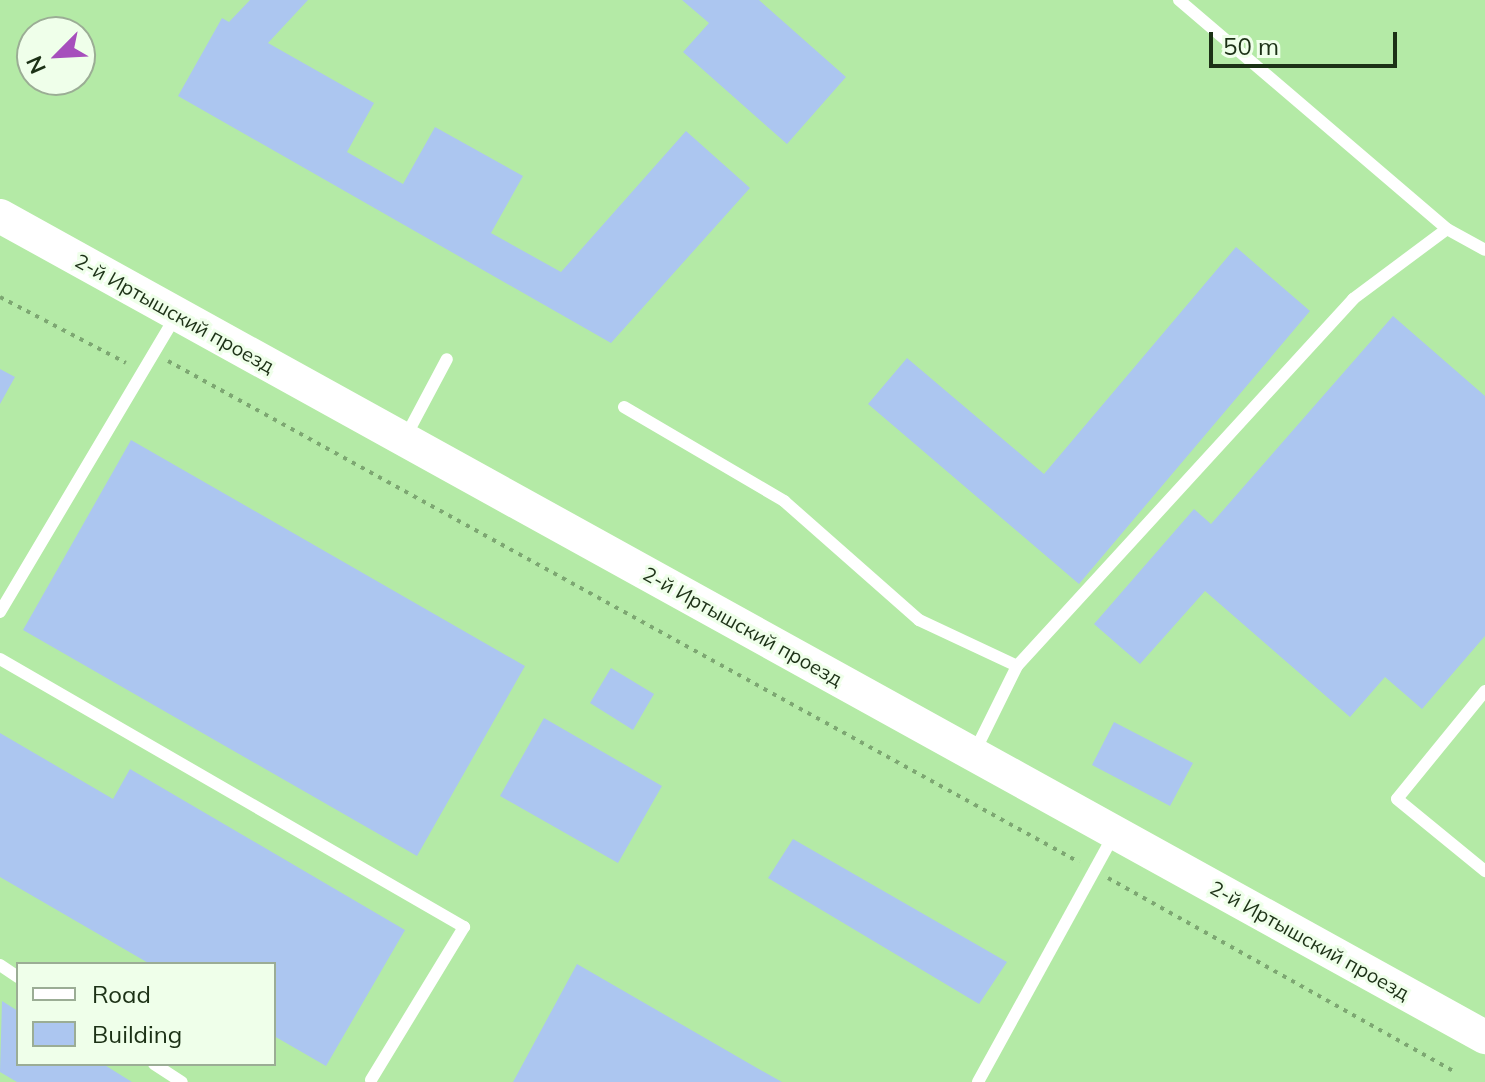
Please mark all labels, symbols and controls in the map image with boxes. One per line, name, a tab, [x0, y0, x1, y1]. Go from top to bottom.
north arrow	[16, 16, 96, 96]
scale bar	[1213, 16, 1401, 66]
text: 50 m	[1223, 31, 1279, 61]
text: N	[20, 52, 52, 78]
street label: 2-й Иртышский проезд	[71, 248, 279, 378]
street label: 2-й Иртышский проезд	[639, 561, 847, 691]
street label: 2-й Иртышский проезд	[1206, 875, 1414, 1005]
legend	[16, 962, 276, 1066]
text: Road	[92, 979, 151, 1009]
text: Building	[92, 1019, 182, 1049]

